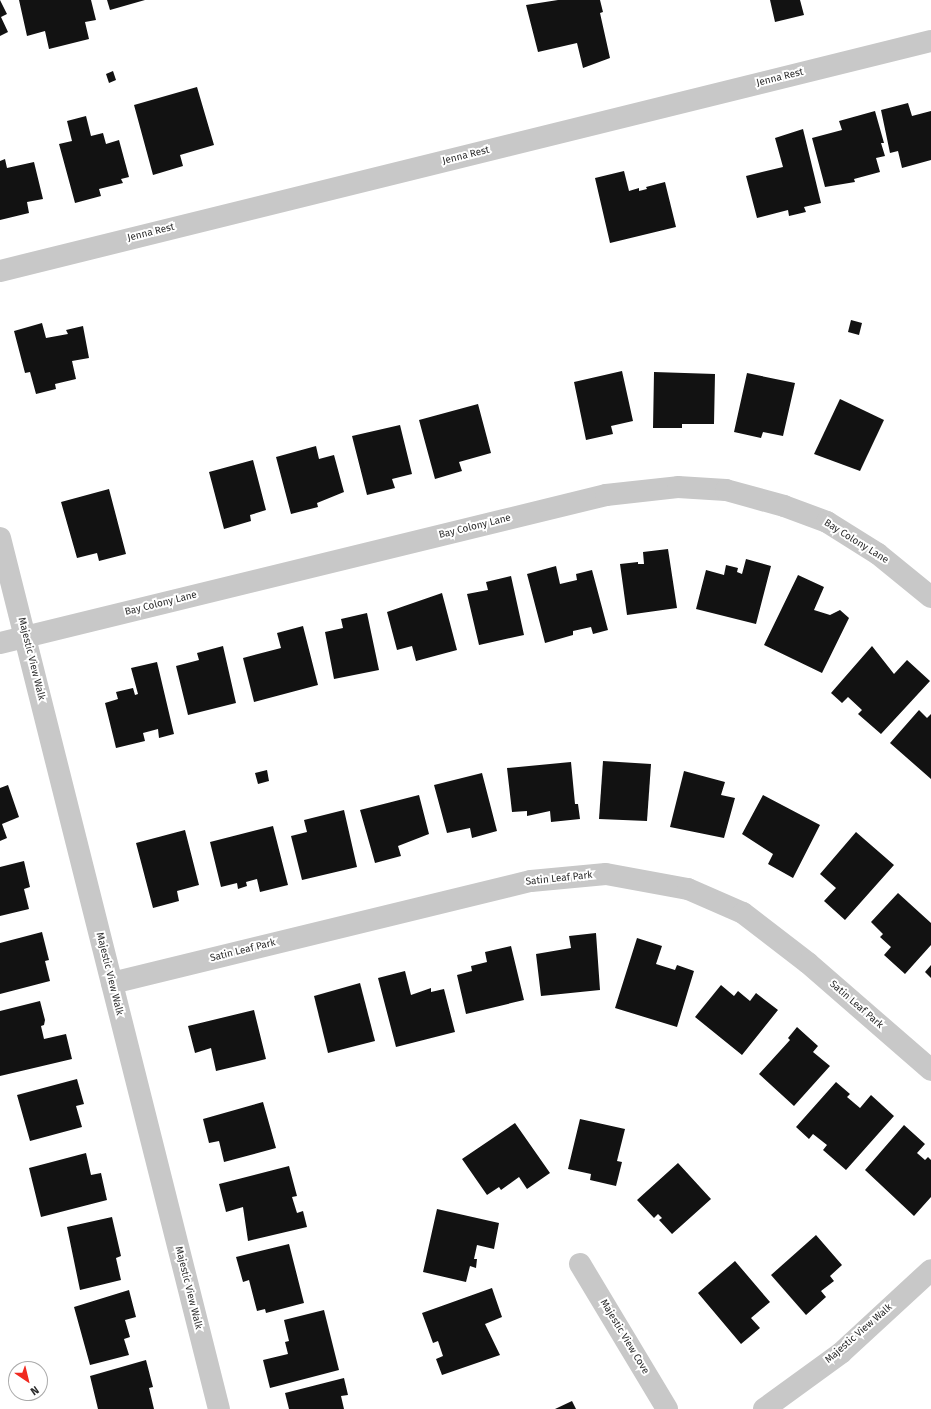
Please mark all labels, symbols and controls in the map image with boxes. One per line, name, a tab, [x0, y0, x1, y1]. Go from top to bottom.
street label: Jenna Rest	[755, 66, 805, 90]
street label: Jenna Rest	[441, 144, 491, 168]
street label: Jenna Rest	[126, 221, 176, 245]
street label: Bay Colony Lane	[438, 512, 512, 542]
street label: Bay Colony Lane	[821, 517, 891, 567]
street label: Bay Colony Lane	[124, 589, 198, 619]
street label: Majestic View Walk	[15, 616, 47, 702]
street label: Satin Leaf Park	[525, 870, 593, 888]
street label: Majestic View Walk	[93, 931, 125, 1017]
street label: Satin Leaf Park	[209, 937, 277, 965]
street label: Satin Leaf Park	[827, 978, 885, 1032]
street label: Majestic View Walk	[172, 1245, 204, 1331]
street label: Majestic View Cove	[597, 1297, 651, 1377]
street label: Majestic View Walk	[823, 1302, 895, 1366]
north arrow	[8, 1361, 48, 1401]
text: N	[28, 1383, 41, 1398]

